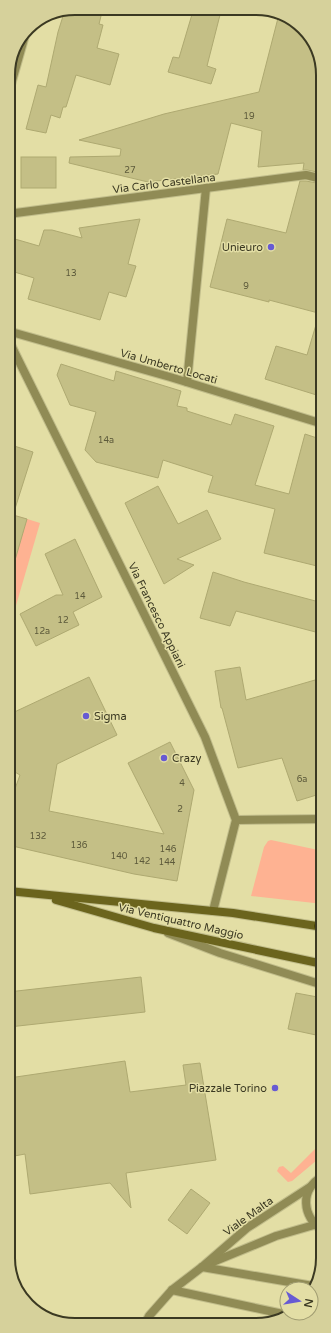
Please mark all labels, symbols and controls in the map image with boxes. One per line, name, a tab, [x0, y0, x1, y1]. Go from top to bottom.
house number: 19	[243, 111, 255, 122]
house number: 27	[124, 165, 136, 176]
street label: Via Carlo Castellana	[112, 171, 216, 196]
place label: Unieuro	[222, 241, 263, 254]
marker: Unieuro	[266, 242, 276, 252]
house number: 13	[65, 268, 77, 279]
house number: 9	[243, 281, 249, 292]
street label: Via Umberto Locati	[119, 346, 219, 387]
house number: 14a	[98, 435, 114, 446]
street label: Via Francesco Appiani	[125, 560, 188, 670]
house number: 14	[74, 591, 86, 602]
house number: 12	[57, 615, 69, 626]
house number: 12a	[34, 626, 50, 637]
place label: Sigma	[94, 710, 127, 723]
marker: Sigma	[81, 711, 91, 721]
place label: Crazy	[172, 752, 201, 765]
marker: Crazy	[159, 753, 169, 763]
house number: 6a	[297, 774, 307, 785]
house number: 4	[179, 778, 185, 789]
house number: 2	[177, 804, 183, 815]
house number: 132	[30, 831, 46, 842]
house number: 136	[71, 840, 88, 851]
house number: 146	[160, 844, 177, 855]
house number: 140	[111, 851, 128, 862]
house number: 142	[134, 856, 150, 867]
house number: 144	[159, 857, 176, 868]
street label: Via Ventiquattro Maggio	[117, 901, 245, 942]
place label: Piazzale Torino	[189, 1082, 267, 1095]
marker: Piazzale Torino	[270, 1083, 280, 1093]
street label: Viale Malta	[221, 1194, 276, 1239]
north arrow	[279, 1281, 319, 1321]
text: N	[301, 1297, 316, 1309]

